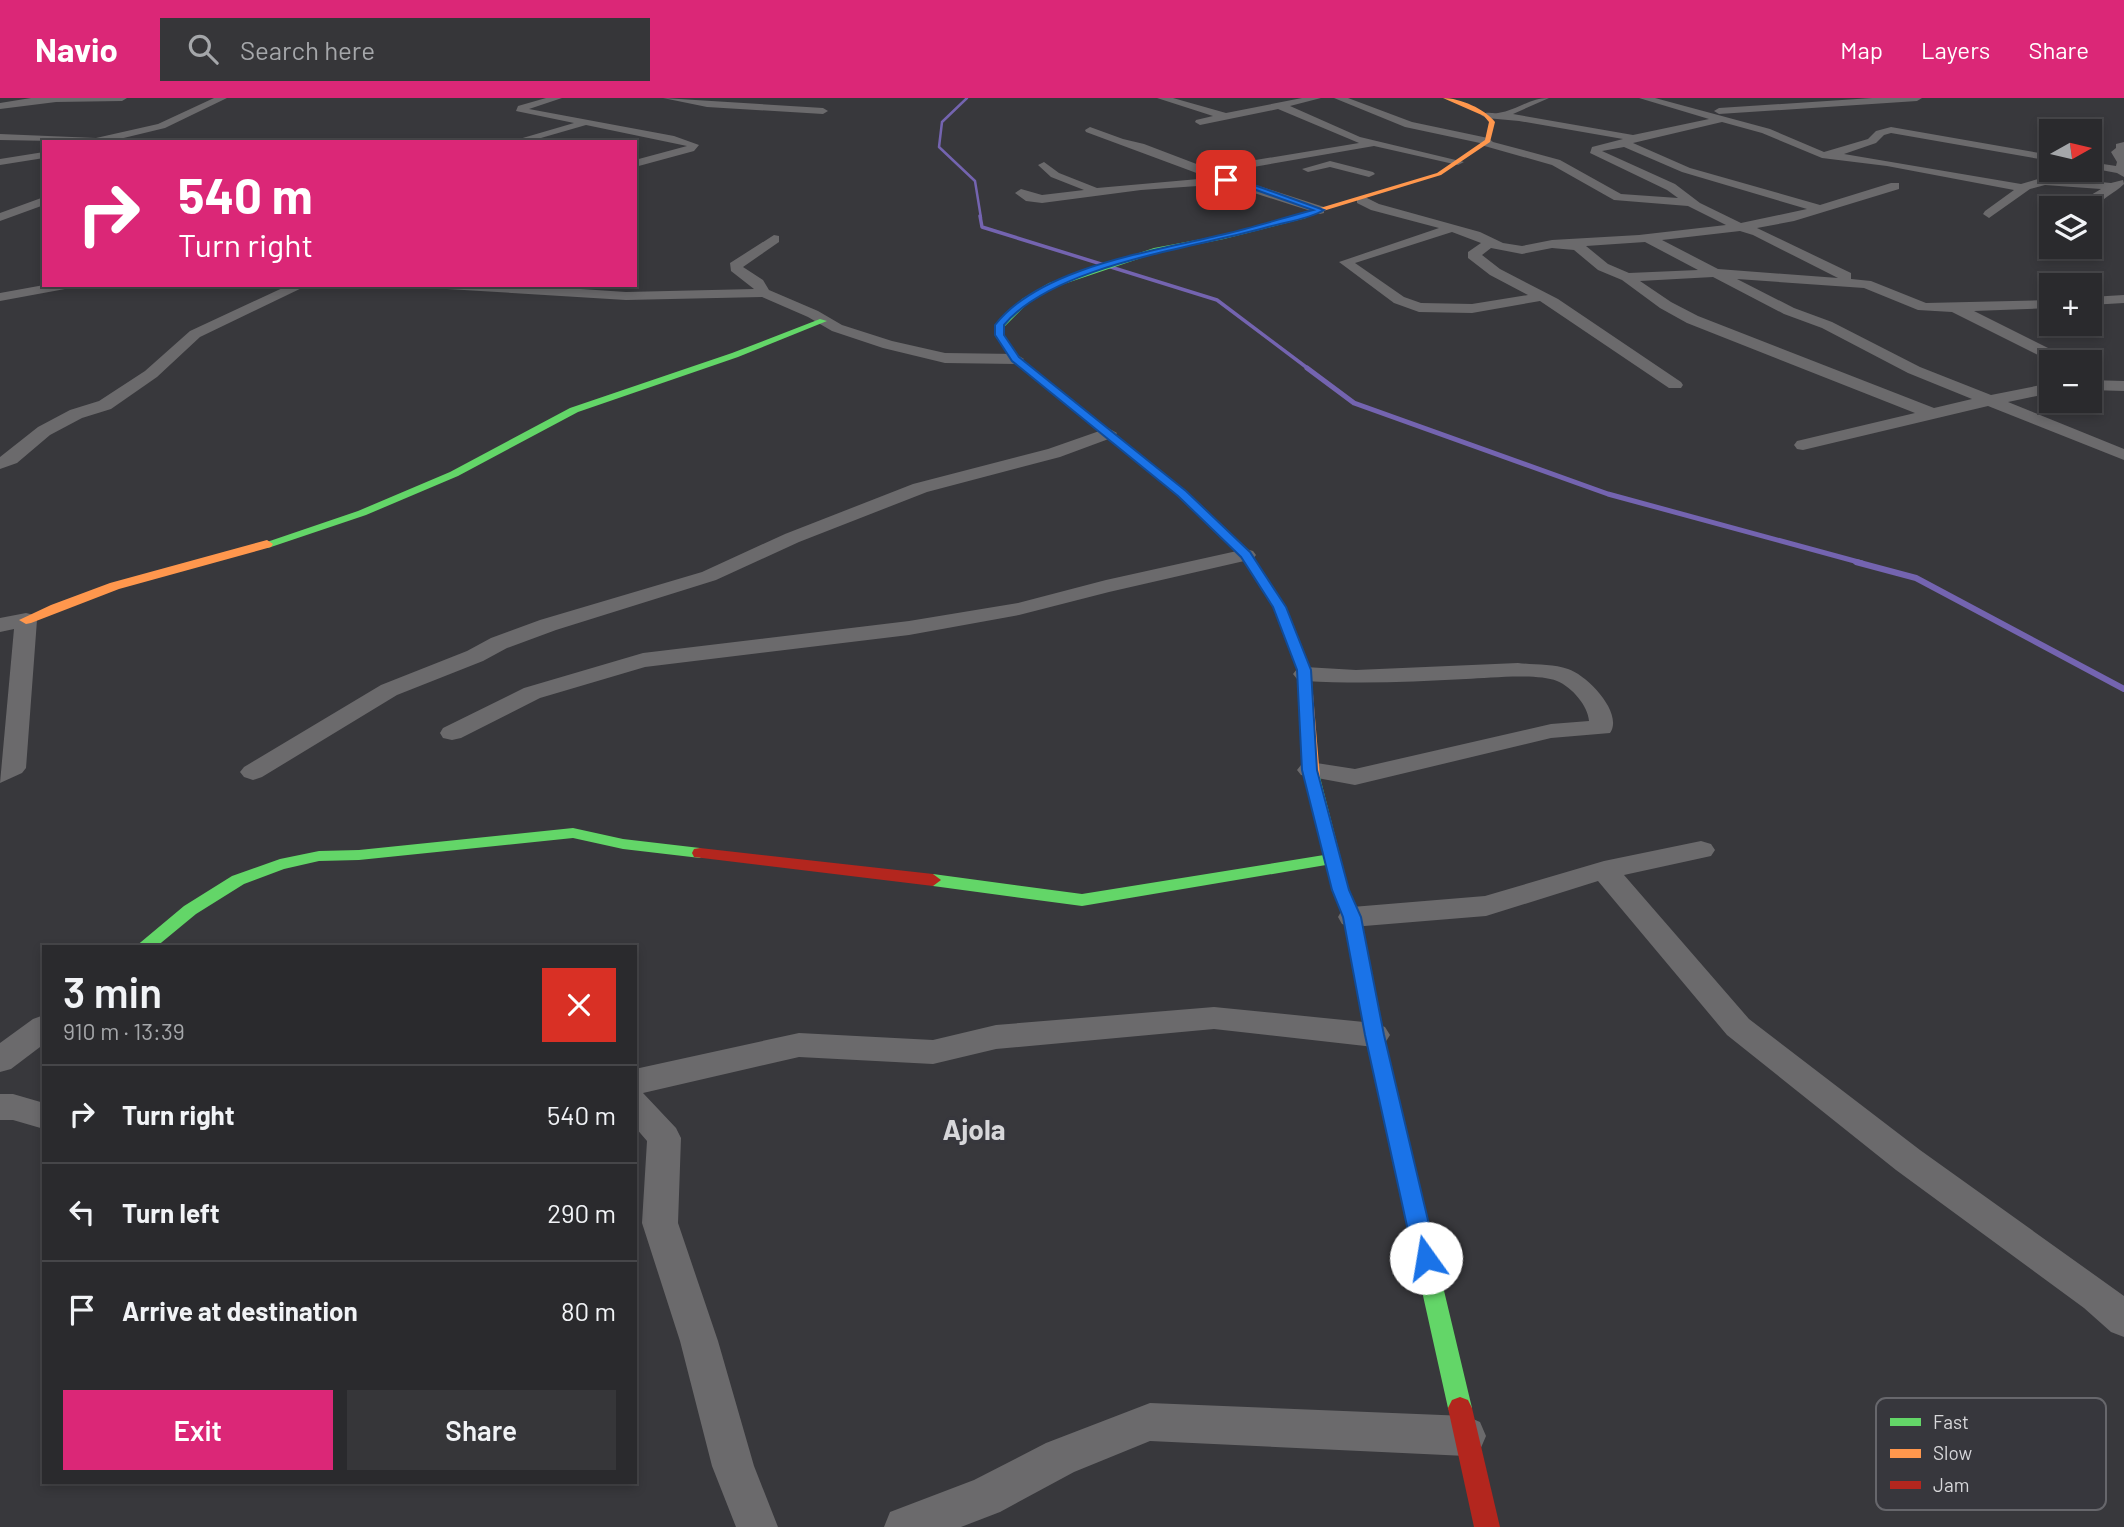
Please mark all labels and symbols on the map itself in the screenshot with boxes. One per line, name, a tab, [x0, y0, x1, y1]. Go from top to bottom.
north arrow	[2039, 119, 2102, 182]
pin	[1196, 150, 1256, 210]
district label: Ajola	[942, 1112, 1006, 1146]
position arrow	[1389, 1221, 1463, 1295]
legend	[1876, 1398, 2106, 1510]
text: Fast	[1933, 1410, 1969, 1433]
text: Slow	[1933, 1441, 1972, 1464]
text: Jam	[1933, 1473, 1969, 1496]

